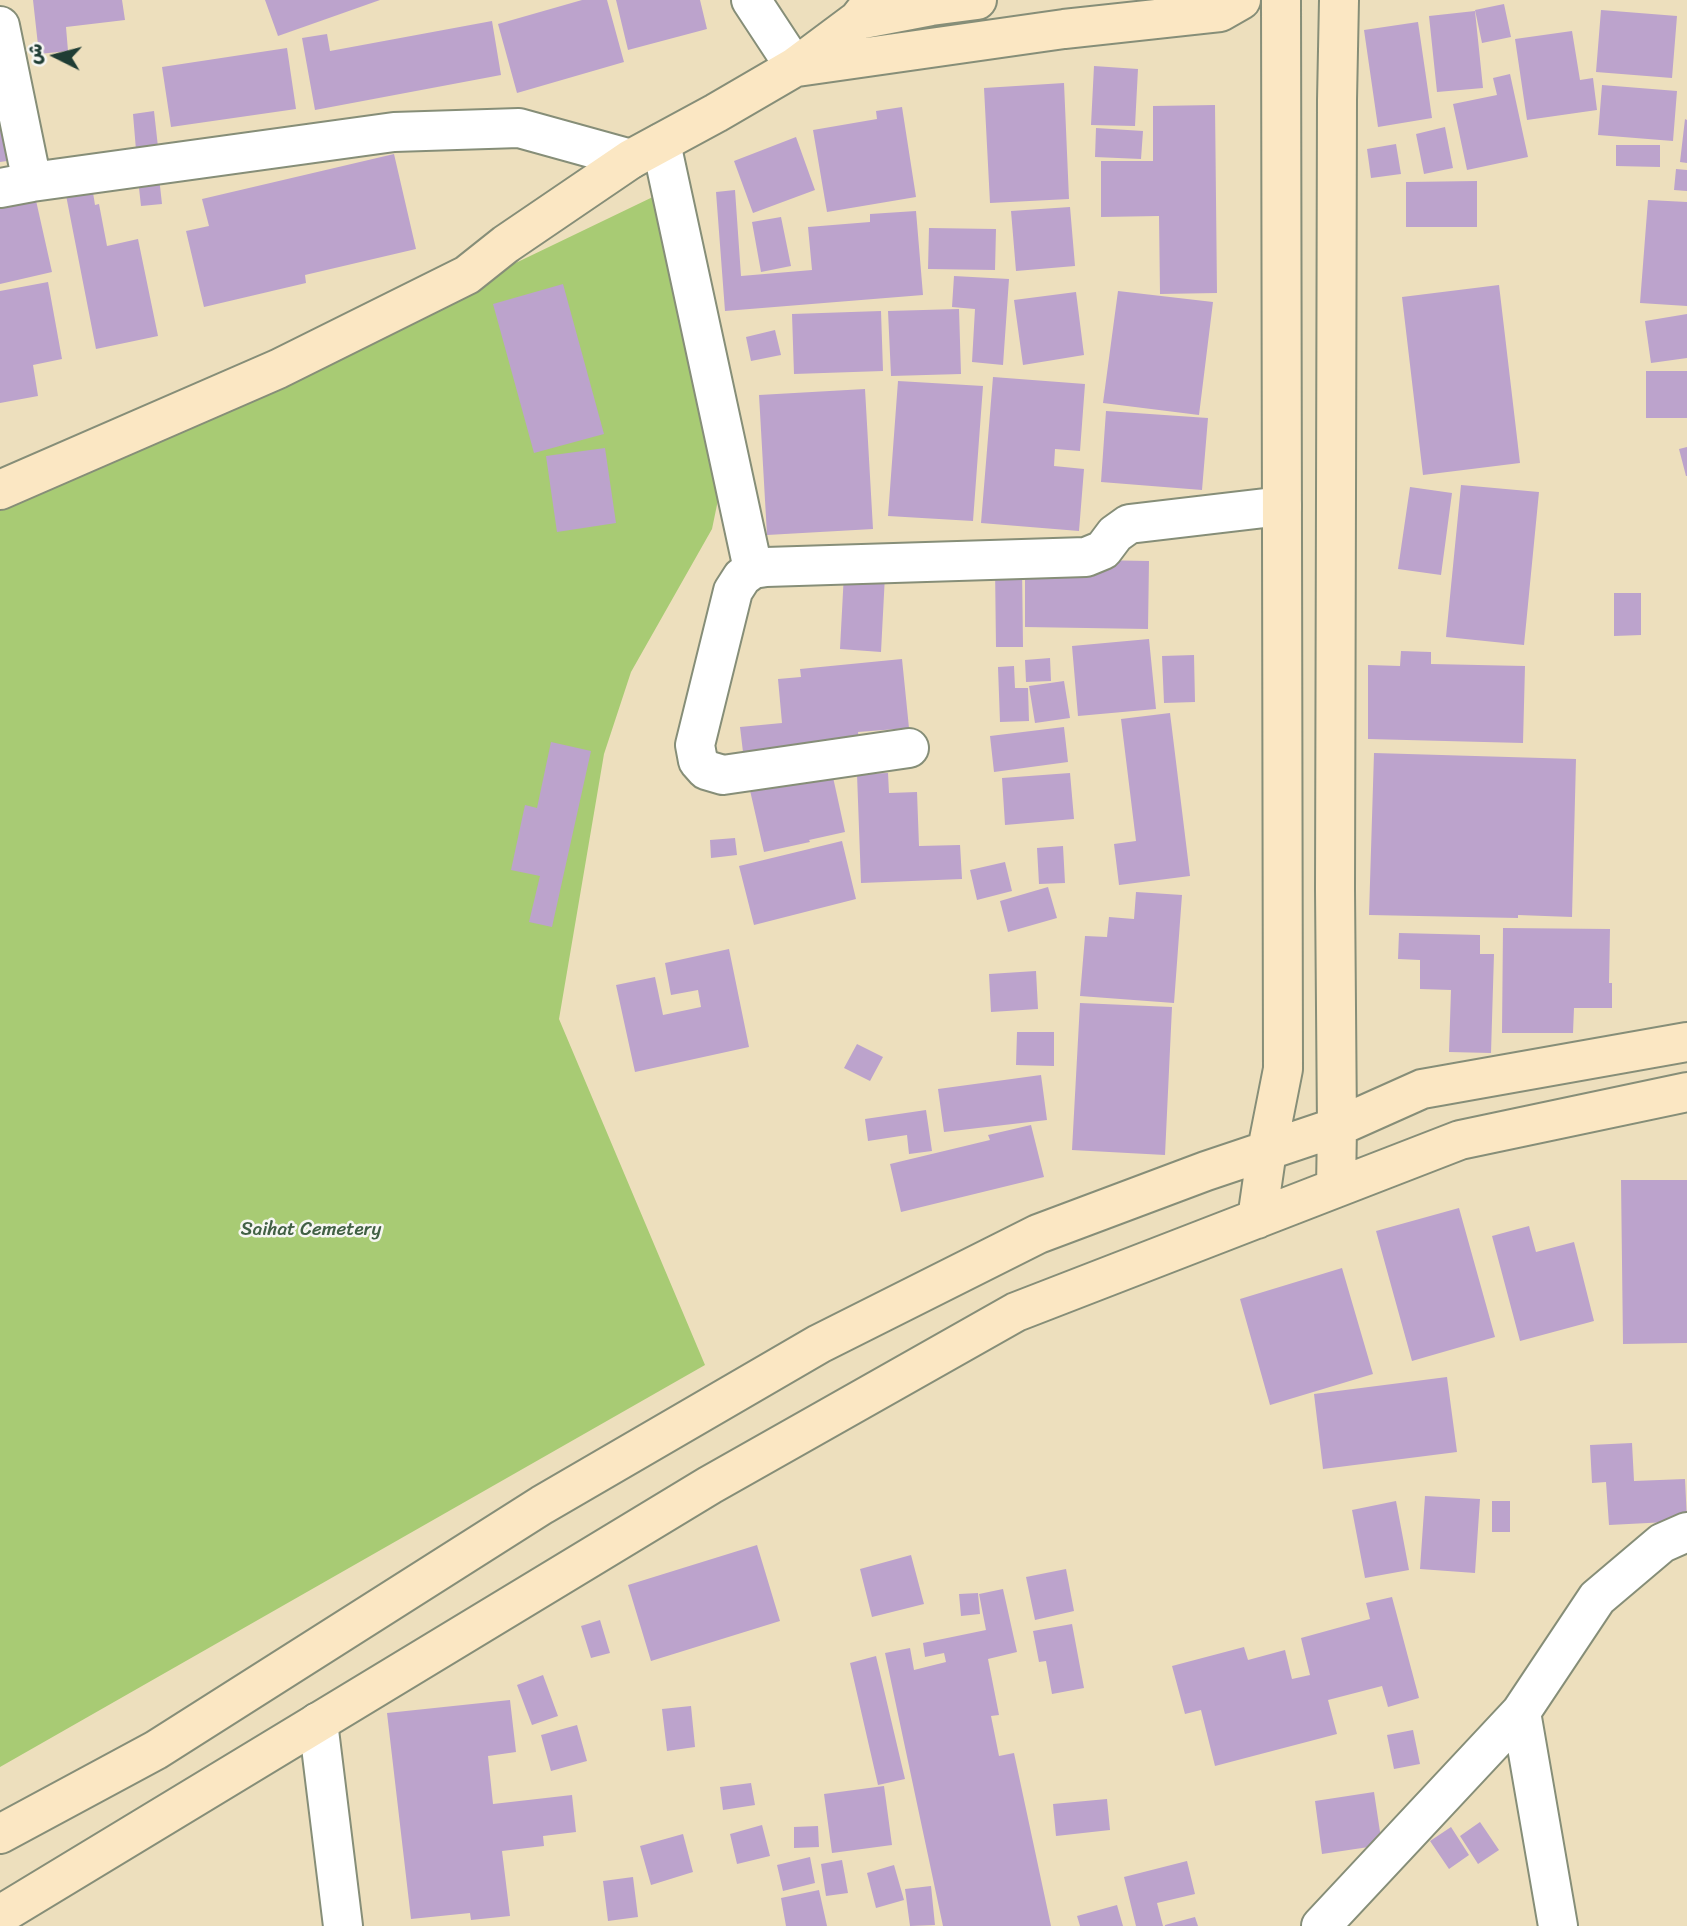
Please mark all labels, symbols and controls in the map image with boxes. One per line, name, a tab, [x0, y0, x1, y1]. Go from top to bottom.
north arrow	[21, 21, 91, 91]
text: ش	[17, 42, 52, 66]
park label: Saihat Cemetery	[241, 1219, 381, 1241]

